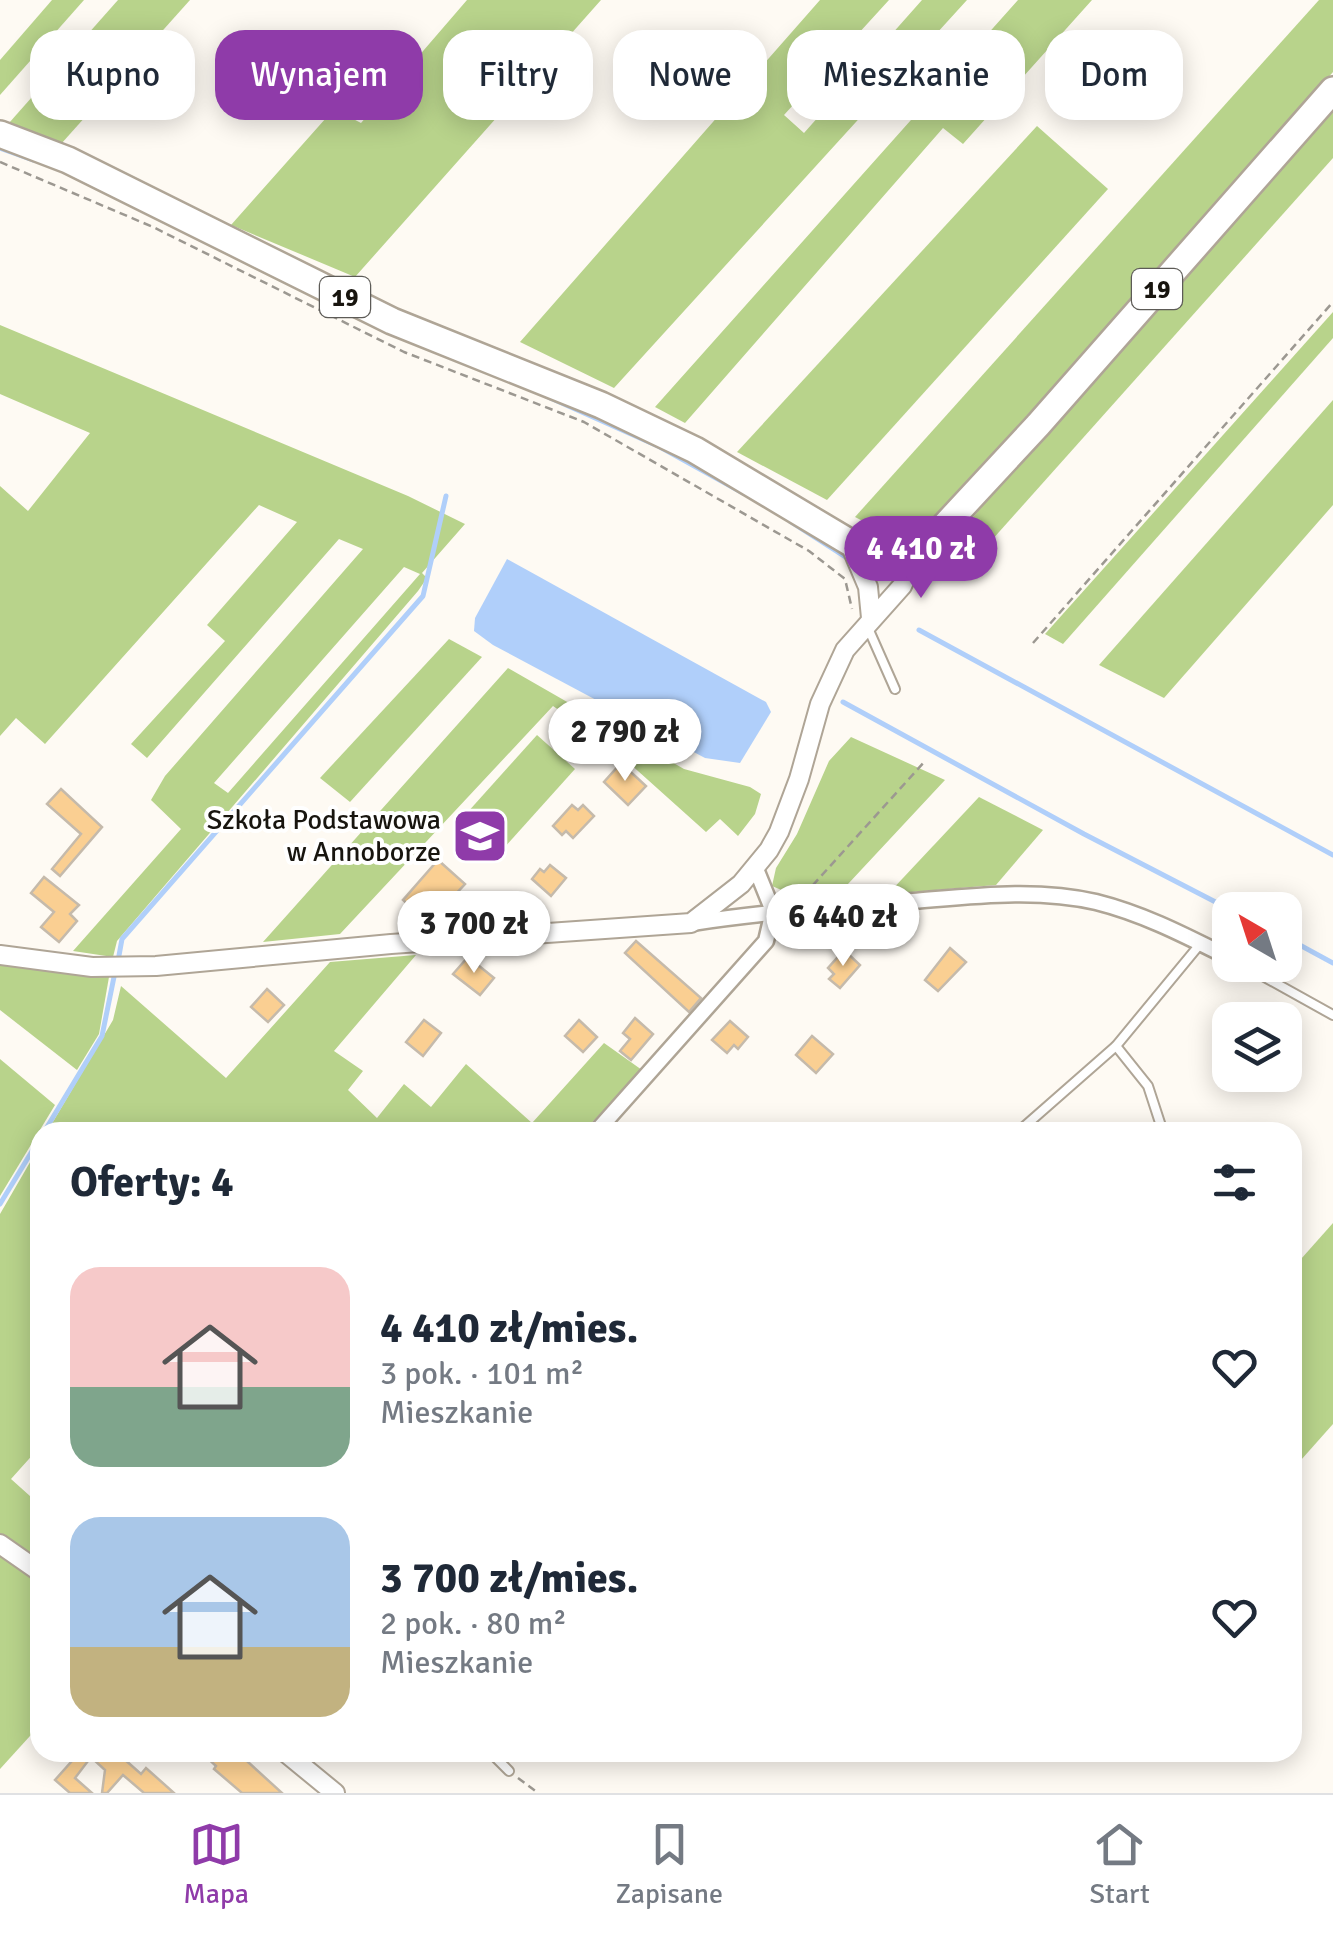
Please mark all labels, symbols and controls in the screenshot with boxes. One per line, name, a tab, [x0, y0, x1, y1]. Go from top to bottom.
chip: Kupno	[30, 30, 195, 120]
chip: Wynajem	[215, 30, 423, 120]
chip: Filtry	[443, 30, 593, 120]
chip: Nowe	[613, 30, 767, 120]
chip: Mieszkanie	[787, 30, 1025, 120]
chip: Dom	[1045, 30, 1183, 120]
road number: 19	[1132, 269, 1182, 309]
road number: 19	[320, 277, 370, 317]
pin: 4 410 zł	[818, 516, 1024, 601]
text: 4 410 zł	[866, 529, 976, 568]
pin: 2 790 zł	[522, 699, 728, 784]
text: 2 790 zł	[570, 712, 680, 751]
place label: Szkoła Podstawowa w Annoborze	[207, 803, 441, 869]
school or university icon: Szkoła Podstawowa w Annoborze	[450, 806, 510, 866]
pin: 6 440 zł	[740, 884, 946, 969]
pin: 3 700 zł	[371, 891, 577, 976]
north arrow	[1212, 892, 1302, 982]
map controls	[1212, 892, 1302, 1092]
text: 6 440 zł	[788, 897, 898, 936]
text: 3 700 zł	[419, 904, 529, 943]
button: layers	[1212, 1002, 1302, 1092]
icon: filters	[1207, 1155, 1262, 1210]
text: Oferty: 4	[70, 1157, 234, 1208]
text: 4 410 zł/mies.	[380, 1303, 638, 1354]
icon: home	[150, 1307, 270, 1427]
icon: heart	[1207, 1340, 1262, 1395]
text: 3 pok. · 101 m²	[380, 1354, 584, 1393]
text: Mieszkanie	[380, 1393, 533, 1432]
text: 3 700 zł/mies.	[380, 1553, 638, 1604]
icon: home	[150, 1557, 270, 1677]
icon: heart	[1207, 1590, 1262, 1645]
text: 2 pok. · 80 m²	[380, 1604, 567, 1643]
text: Mieszkanie	[380, 1643, 533, 1682]
tab: Mapa	[183, 1817, 249, 1911]
tab: Zapisane	[615, 1817, 723, 1911]
tab: Start	[1090, 1817, 1150, 1911]

